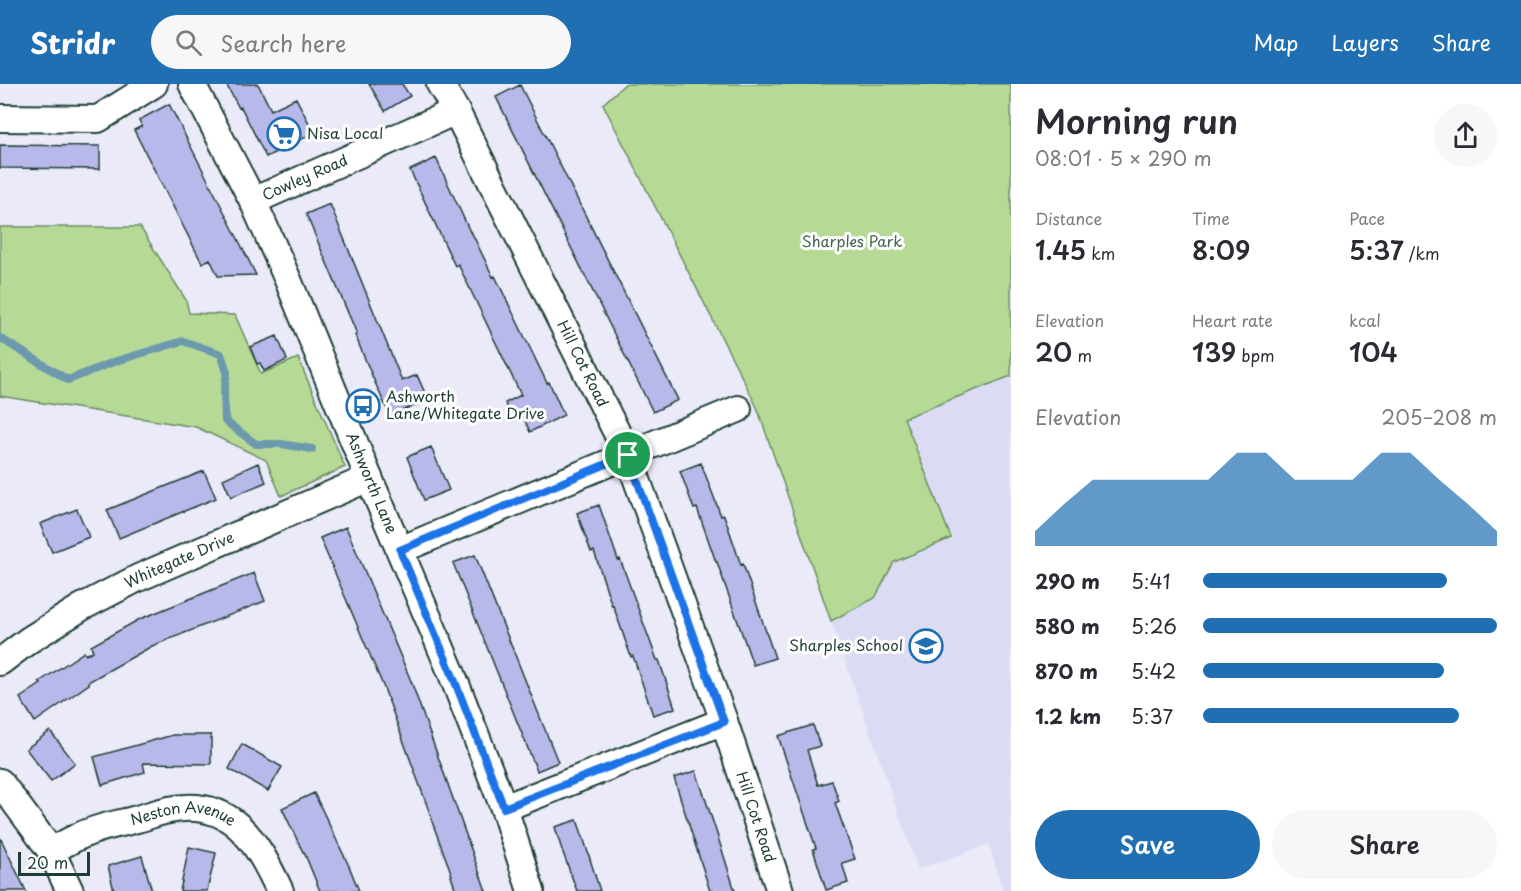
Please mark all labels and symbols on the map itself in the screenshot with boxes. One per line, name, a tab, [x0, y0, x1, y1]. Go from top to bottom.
supermarket icon: Nisa Local	[266, 116, 302, 152]
place label: Nisa Local	[307, 121, 383, 144]
street label: Cowley Road	[258, 147, 351, 206]
park label: Sharples Park	[802, 229, 902, 252]
street label: Hill Cot Road	[552, 316, 615, 411]
place label: Ashworth Lane/Whitegate Drive	[386, 384, 545, 424]
bus stop icon: Ashworth Lane/Whitegate Drive	[345, 388, 381, 424]
street label: Ashworth Lane	[341, 428, 404, 537]
pin	[602, 429, 653, 480]
street label: Whitegate Drive	[120, 525, 237, 593]
school or university icon: Sharples School	[908, 628, 944, 664]
place label: Sharples School	[789, 633, 903, 656]
street label: Hill Cot Road	[731, 768, 783, 865]
street label: Neston Avenue	[128, 795, 242, 831]
scale bar	[18, 849, 90, 876]

